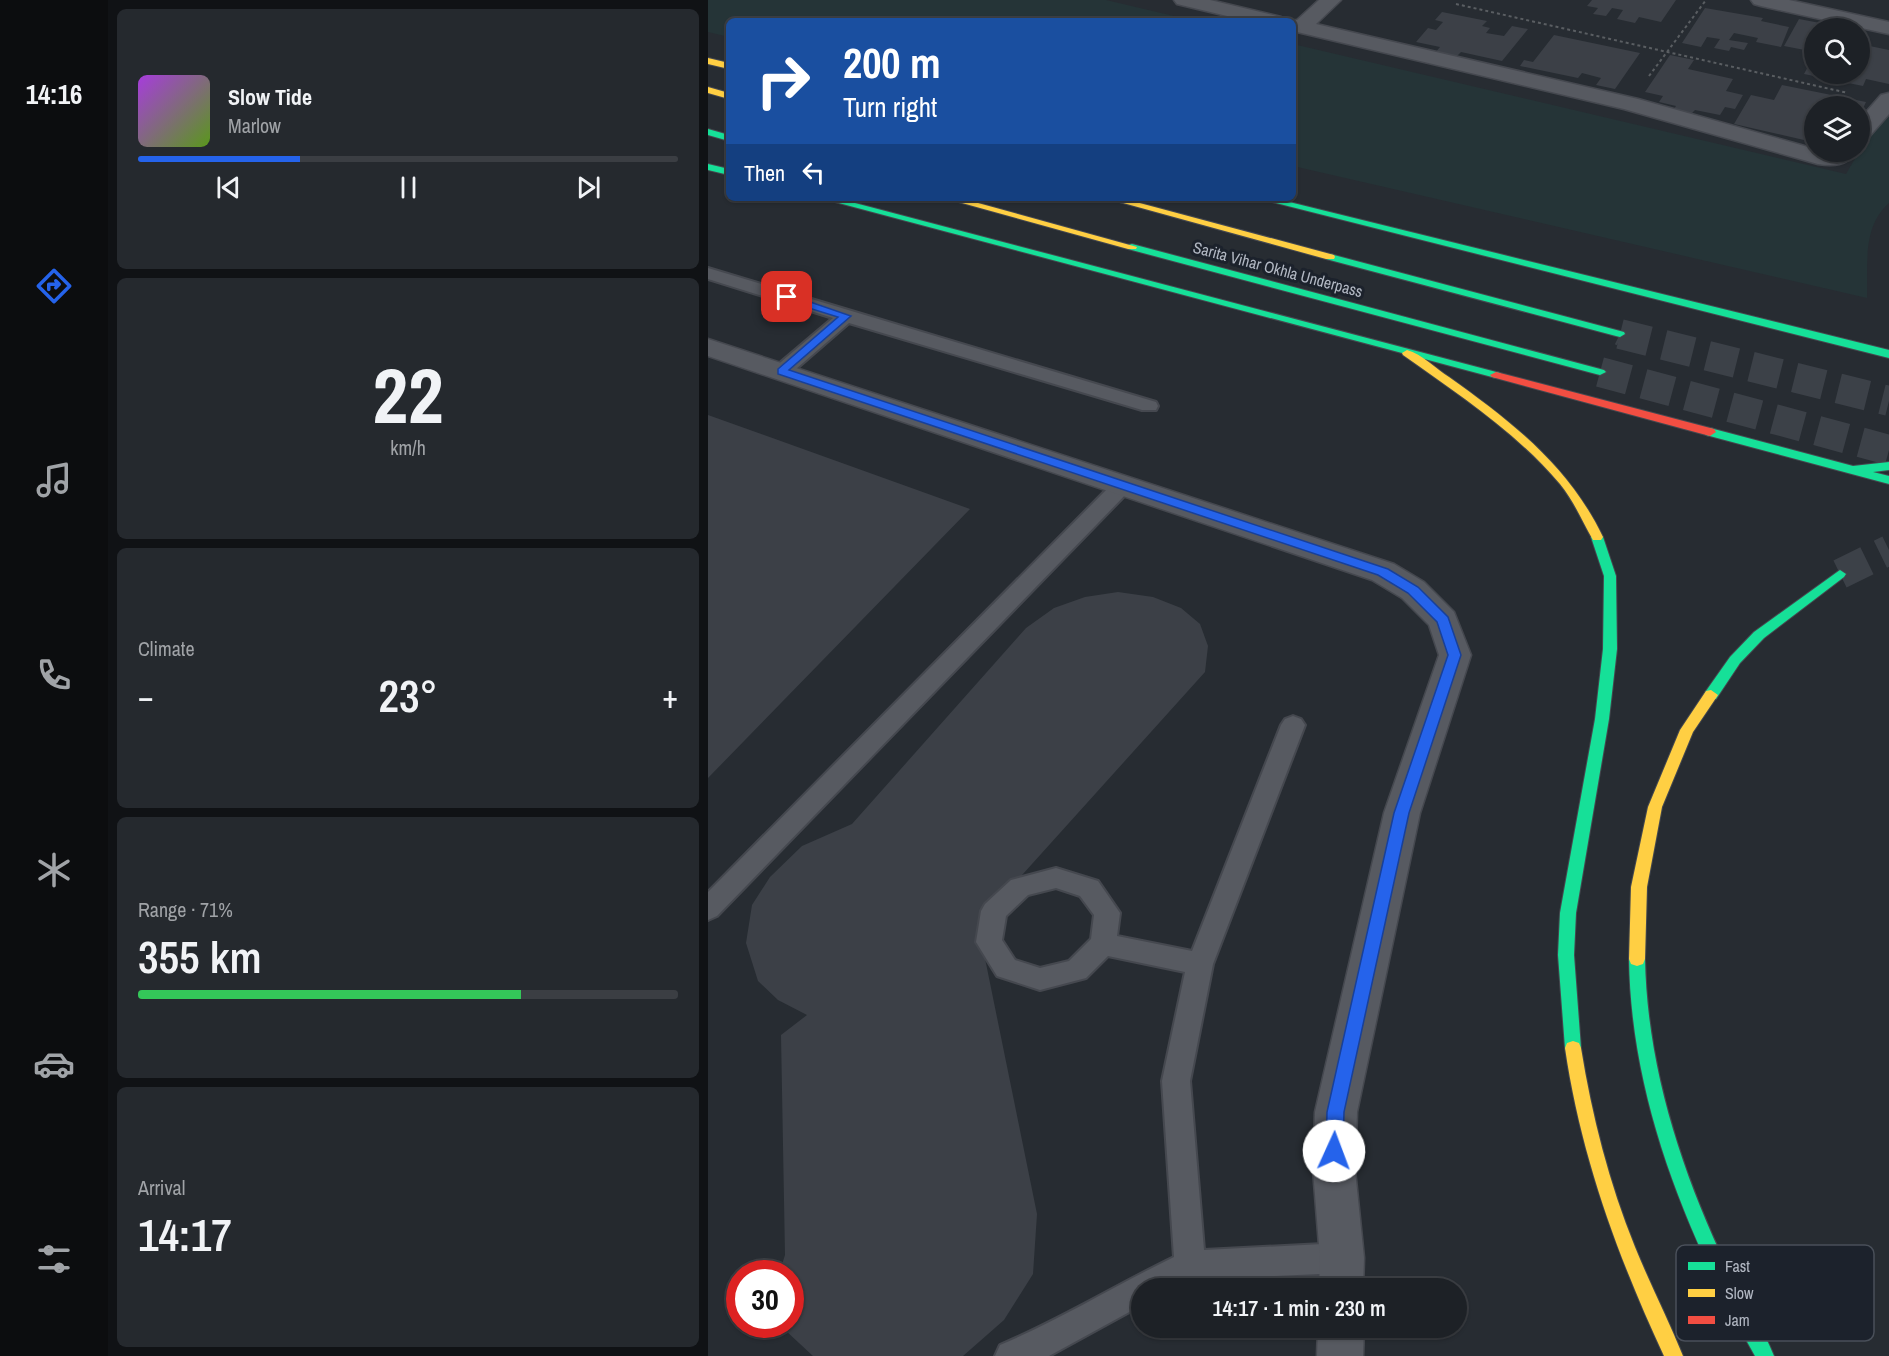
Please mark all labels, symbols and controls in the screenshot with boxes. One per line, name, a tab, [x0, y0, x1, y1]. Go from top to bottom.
map controls	[1804, 18, 1870, 162]
button: search	[1804, 18, 1870, 84]
text: 200 m	[843, 35, 941, 91]
icon: right	[744, 42, 822, 120]
text: 14:16	[26, 76, 82, 112]
text: Slow Tide	[228, 82, 312, 112]
text: Turn right	[843, 89, 937, 125]
button: layers	[1804, 96, 1870, 162]
text: Marlow	[228, 112, 281, 139]
icon: left	[797, 156, 830, 189]
text: Then	[744, 158, 785, 188]
icon: previous	[212, 171, 245, 204]
icon: pause	[392, 171, 425, 204]
icon: next	[572, 171, 605, 204]
street label: Sarita Vihar Okhla Underpass	[1191, 236, 1365, 302]
icon: directions	[33, 265, 75, 307]
pin	[761, 271, 812, 322]
icon: arrive	[770, 280, 803, 313]
text: 22	[372, 342, 444, 447]
text: km/h	[390, 434, 426, 461]
icon: music	[33, 459, 75, 501]
text: Climate	[138, 635, 195, 662]
icon: phone	[33, 654, 75, 696]
text: 23°	[378, 665, 438, 726]
text: −	[138, 674, 154, 718]
text: +	[662, 674, 678, 718]
icon: climate	[33, 849, 75, 891]
text: Range · 71%	[138, 896, 233, 923]
text: 355 km	[138, 926, 262, 987]
icon: car	[33, 1043, 75, 1085]
position arrow	[1302, 1119, 1366, 1183]
text: Arrival	[138, 1174, 185, 1201]
text: 14:17	[138, 1204, 232, 1265]
icon: filters	[33, 1238, 75, 1280]
legend	[1676, 1245, 1874, 1341]
text: Fast	[1725, 1255, 1750, 1277]
speed limit sign: 30	[726, 1260, 804, 1338]
text: Slow	[1725, 1282, 1754, 1304]
text: 14:17 · 1 min · 230 m	[1212, 1293, 1386, 1323]
text: Jam	[1725, 1309, 1750, 1331]

